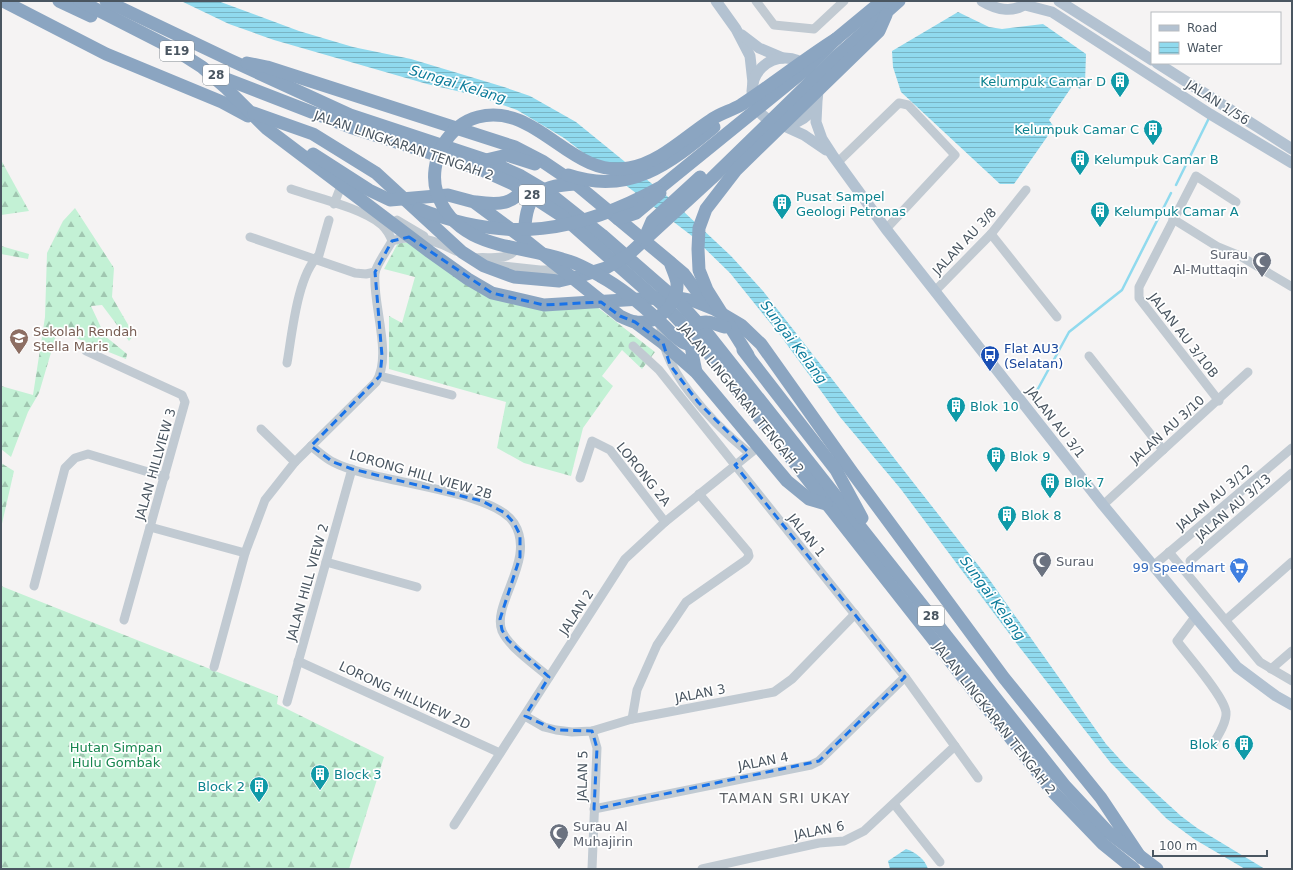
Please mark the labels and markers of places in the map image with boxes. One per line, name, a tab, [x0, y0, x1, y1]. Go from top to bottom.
building icon: Kelumpuk Camar D	[1109, 70, 1131, 98]
place label: Kelumpuk Camar D	[980, 74, 1106, 89]
building icon: Kelumpuk Camar C	[1142, 118, 1164, 146]
place label: Kelumpuk Camar C	[1014, 122, 1139, 137]
building icon: Kelumpuk Camar B	[1069, 148, 1091, 176]
place label: Kelumpuk Camar B	[1094, 152, 1219, 167]
place label: Pusat Sampel Geologi Petronas	[796, 189, 906, 219]
building icon: Pusat Sampel Geologi Petronas	[771, 192, 793, 220]
building icon: Kelumpuk Camar A	[1089, 200, 1111, 228]
place label: Kelumpuk Camar A	[1114, 204, 1239, 219]
place label: Surau Al-Muttaqin	[1173, 247, 1248, 277]
mosque icon: Surau Al-Muttaqin	[1251, 250, 1273, 278]
place label: Sekolah Rendah Stella Maris	[33, 324, 137, 354]
school or university icon: Sekolah Rendah Stella Maris	[8, 327, 30, 355]
place label: Flat AU3 (Selatan)	[1004, 341, 1063, 371]
bus stop icon: Flat AU3 (Selatan)	[979, 344, 1001, 372]
building icon: Blok 10	[945, 395, 967, 423]
place label: Blok 10	[970, 399, 1019, 414]
building icon: Blok 9	[985, 445, 1007, 473]
place label: Blok 9	[1010, 449, 1050, 464]
building icon: Blok 7	[1039, 471, 1061, 499]
place label: Blok 7	[1064, 475, 1104, 490]
building icon: Blok 8	[996, 504, 1018, 532]
place label: Blok 8	[1021, 508, 1061, 523]
mosque icon: Surau	[1031, 550, 1053, 578]
place label: Surau	[1056, 554, 1094, 569]
supermarket icon: 99 Speedmart	[1228, 556, 1250, 584]
place label: 99 Speedmart	[1133, 560, 1225, 575]
building icon: Blok 6	[1233, 733, 1255, 761]
place label: Blok 6	[1190, 737, 1230, 752]
building icon: Block 3	[309, 763, 331, 791]
place label: Block 3	[334, 767, 382, 782]
building icon: Block 2	[248, 775, 270, 803]
place label: Block 2	[197, 779, 245, 794]
place label: Surau Al Muhajirin	[573, 819, 633, 849]
mosque icon: Surau Al Muhajirin	[548, 822, 570, 850]

